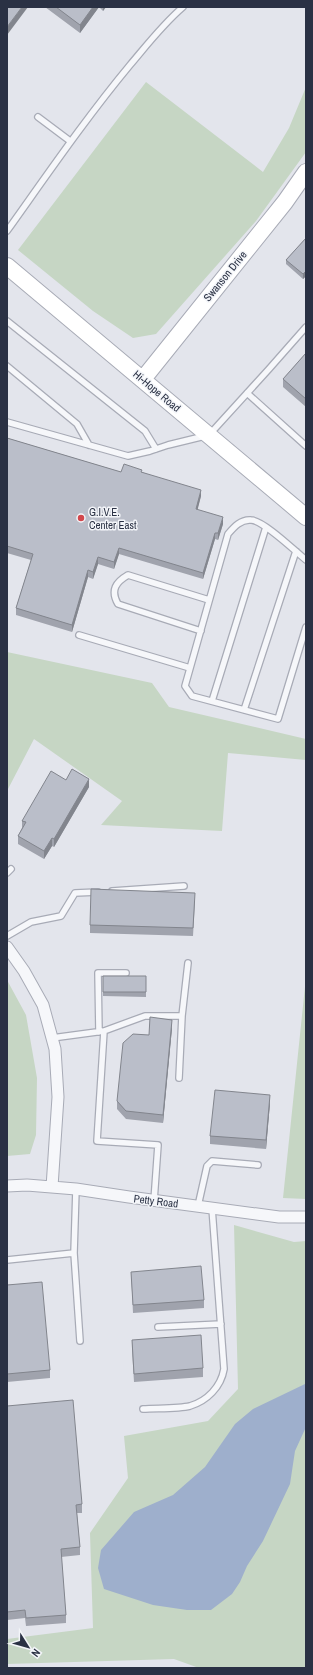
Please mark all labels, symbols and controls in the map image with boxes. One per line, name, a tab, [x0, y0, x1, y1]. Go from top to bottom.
street label: Swanson Drive	[200, 248, 250, 304]
street label: Hi-Hope Road	[130, 367, 184, 415]
place label: G.I.V.E. Center East	[89, 505, 137, 532]
marker: G.I.V.E. Center East	[76, 513, 86, 523]
street label: Petty Road	[133, 1191, 179, 1211]
north arrow	[8, 1627, 48, 1667]
text: N	[28, 1646, 44, 1660]

